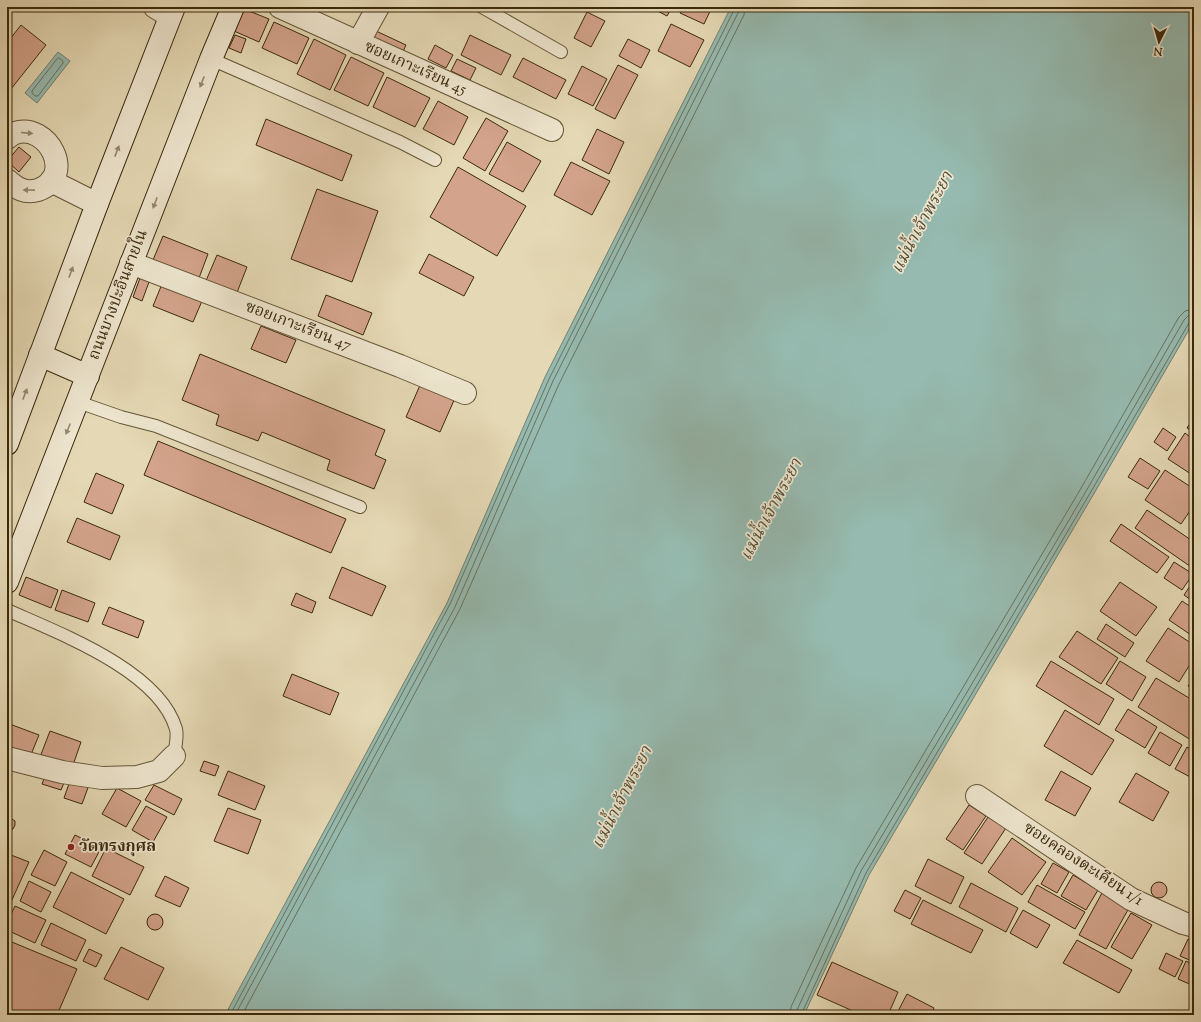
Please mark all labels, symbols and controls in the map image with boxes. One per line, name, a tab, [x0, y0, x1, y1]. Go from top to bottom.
north arrow	[1139, 22, 1179, 62]
street label: ซอยเกาะเรียน 45	[360, 36, 470, 102]
text: N	[1153, 43, 1164, 59]
one-way arrow	[198, 76, 204, 88]
one-way arrow	[20, 130, 33, 137]
one-way arrow	[115, 144, 121, 156]
water label: แม่น้ำเจ้าพระยา	[884, 166, 960, 278]
one-way arrow	[22, 187, 35, 193]
one-way arrow	[151, 198, 157, 210]
street label: ถนนบางปะอินสายใน	[83, 226, 154, 364]
one-way arrow	[69, 266, 75, 278]
street label: ซอยเกาะเรียน 47	[241, 296, 355, 358]
one-way arrow	[23, 387, 29, 399]
one-way arrow	[64, 423, 70, 435]
water label: แม่น้ำเจ้าพระยา	[733, 453, 809, 565]
water label: แม่น้ำเจ้าพระยา	[585, 741, 659, 854]
street label: ซอยคลองตะเคียน 1/1	[1018, 817, 1148, 913]
place label: วัดทรงกุศล	[79, 836, 156, 859]
marker: วัดทรงกุศล	[66, 842, 76, 852]

